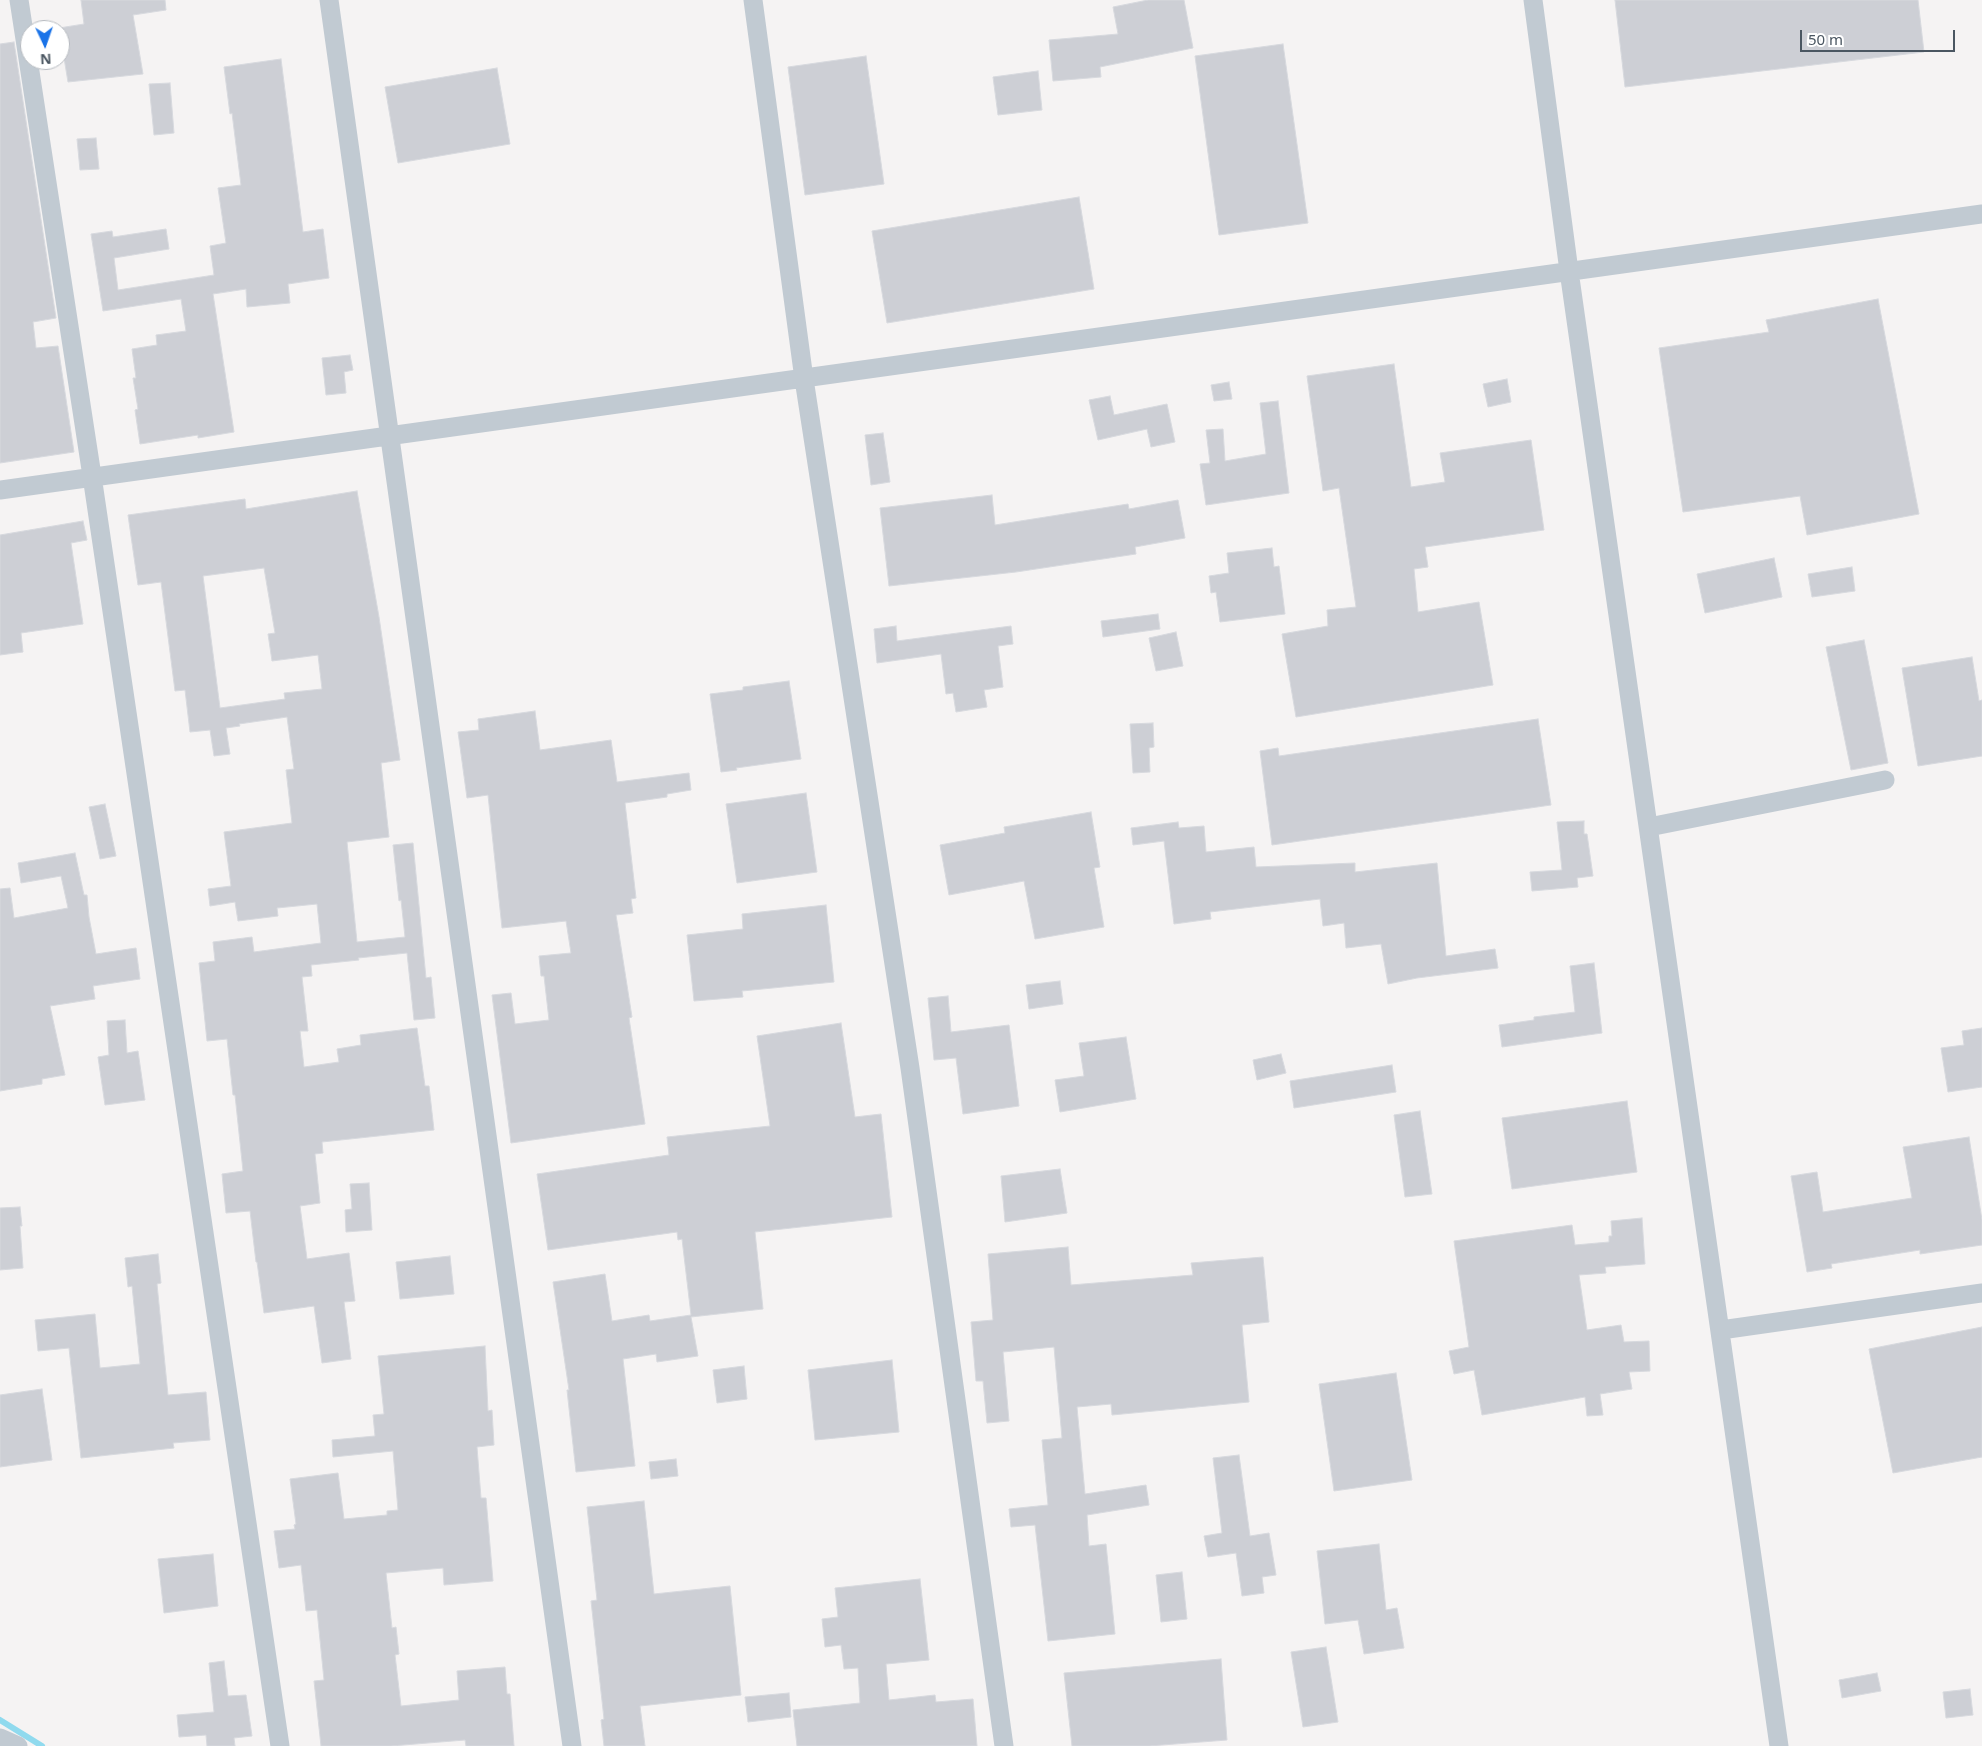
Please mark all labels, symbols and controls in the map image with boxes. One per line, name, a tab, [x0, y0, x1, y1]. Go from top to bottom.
north arrow	[20, 20, 70, 70]
scale bar	[1802, 20, 1957, 52]
text: 50 m	[1808, 29, 1843, 49]
text: N	[40, 50, 52, 69]

